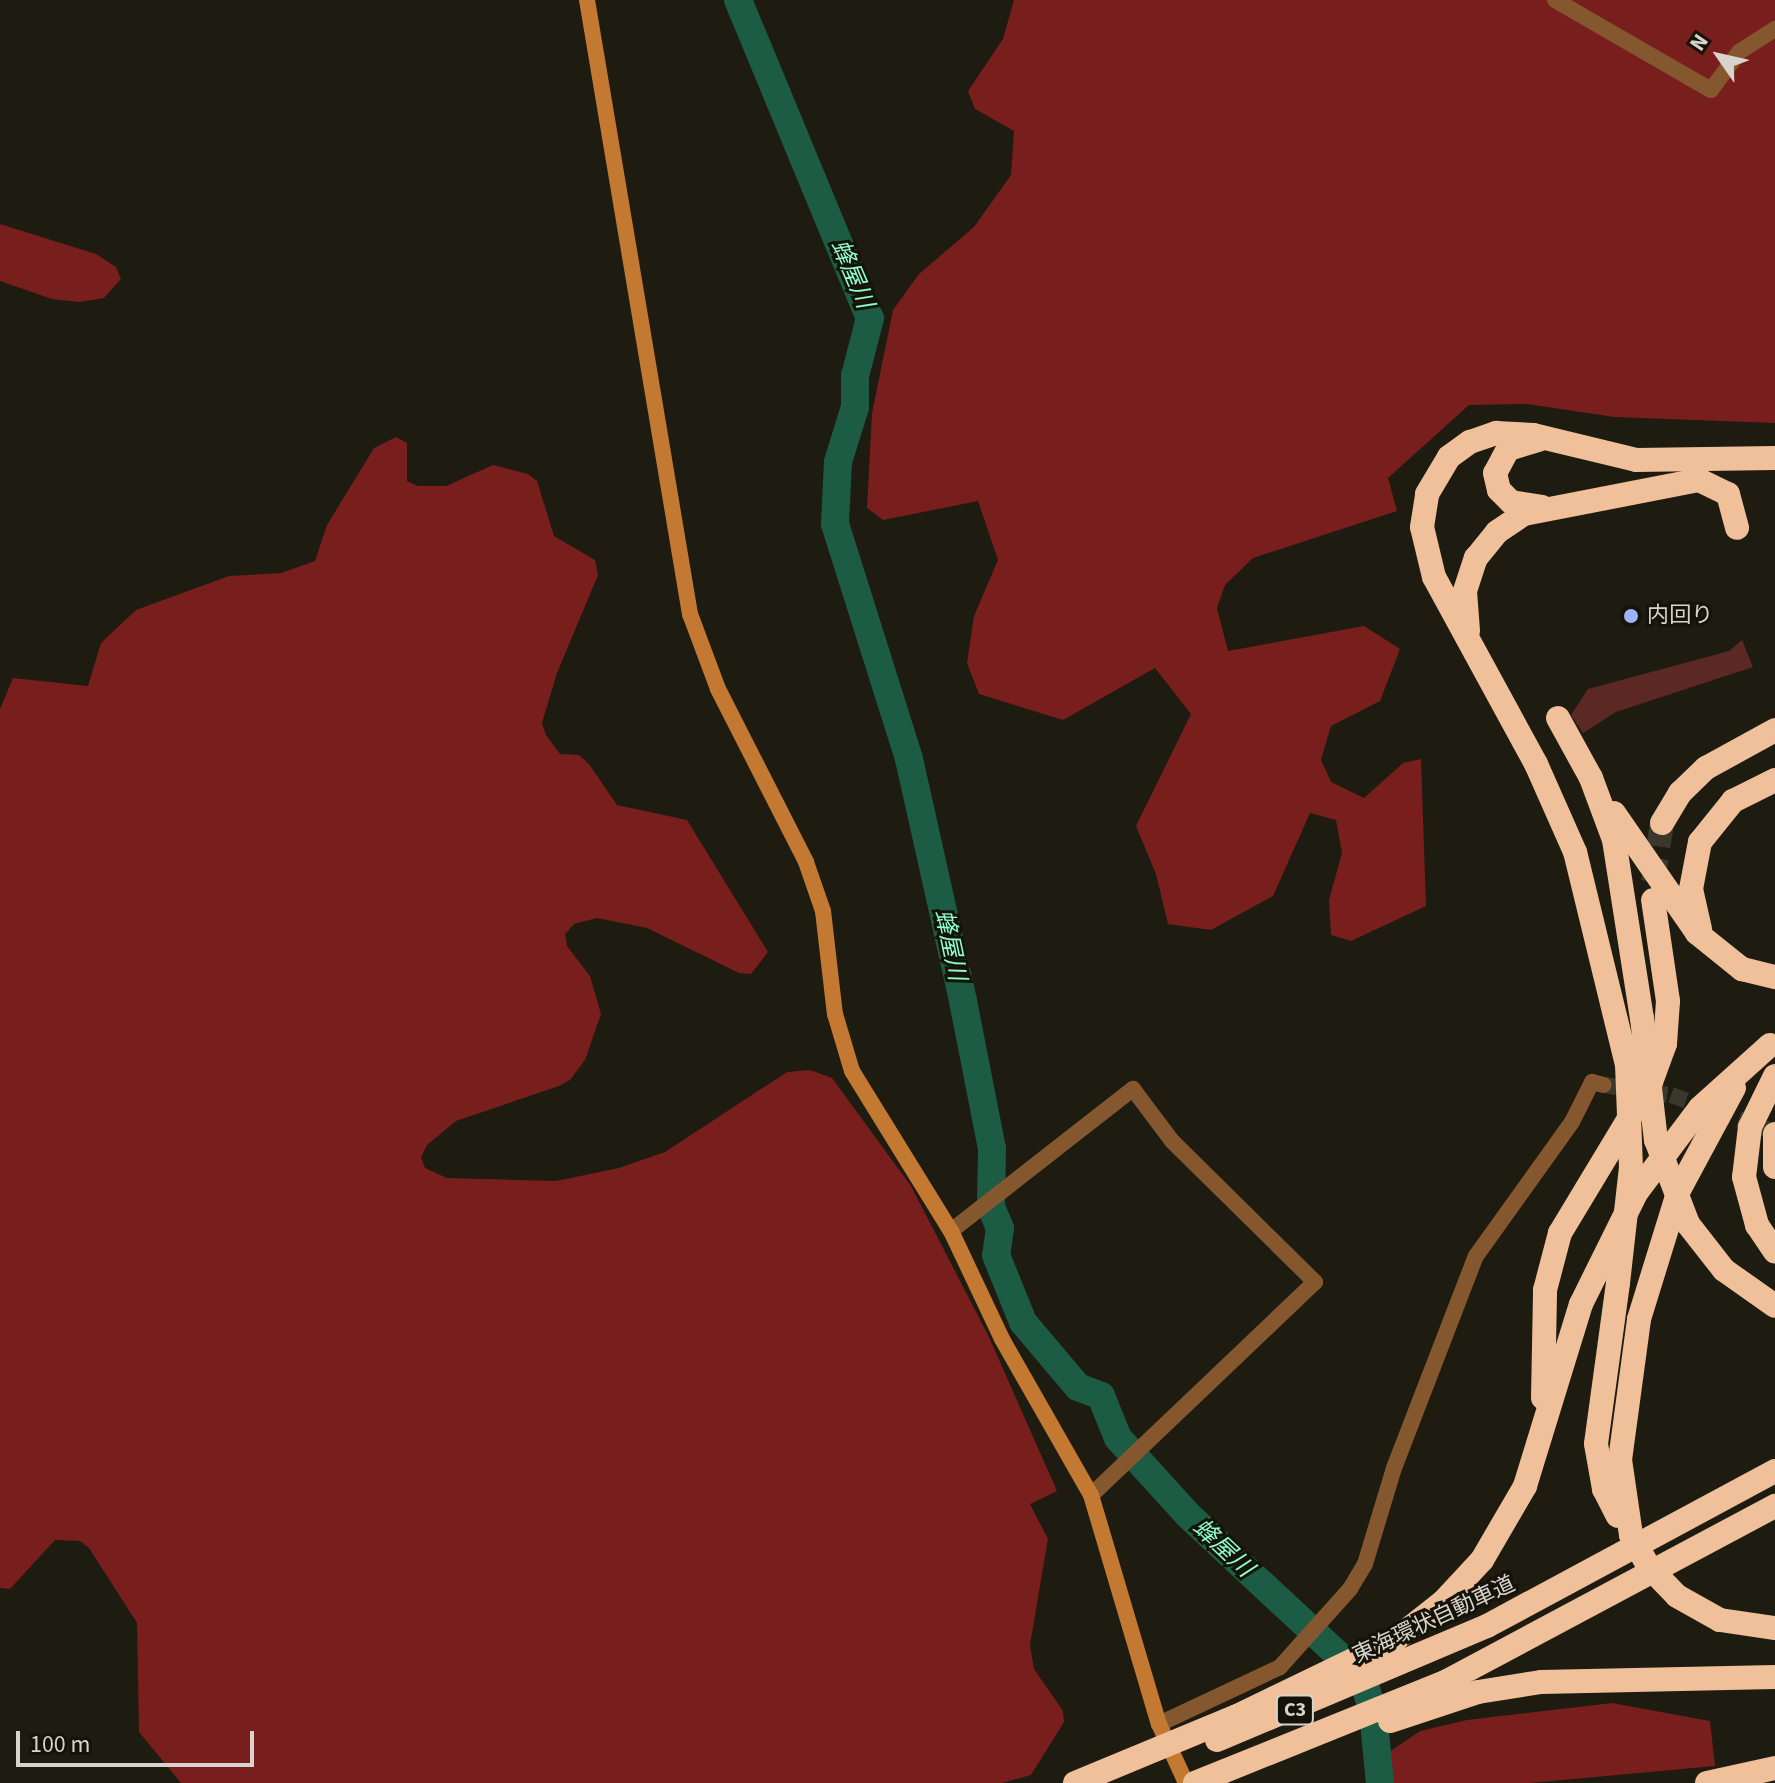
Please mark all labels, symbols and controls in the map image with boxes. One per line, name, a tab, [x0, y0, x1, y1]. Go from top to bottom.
north arrow	[1679, 16, 1759, 96]
text: N	[1682, 28, 1716, 58]
water label: 蜂屋川	[825, 235, 879, 313]
place label: 内回り	[1647, 603, 1713, 629]
marker: 内回り	[1622, 607, 1640, 625]
water label: 蜂屋川	[928, 907, 972, 983]
water label: 蜂屋川	[1187, 1513, 1259, 1583]
street label: 東海環状自動車道	[1349, 1571, 1519, 1669]
road number: C3	[1275, 1694, 1315, 1726]
scale bar	[20, 1715, 258, 1765]
text: 100 m	[30, 1727, 90, 1762]

